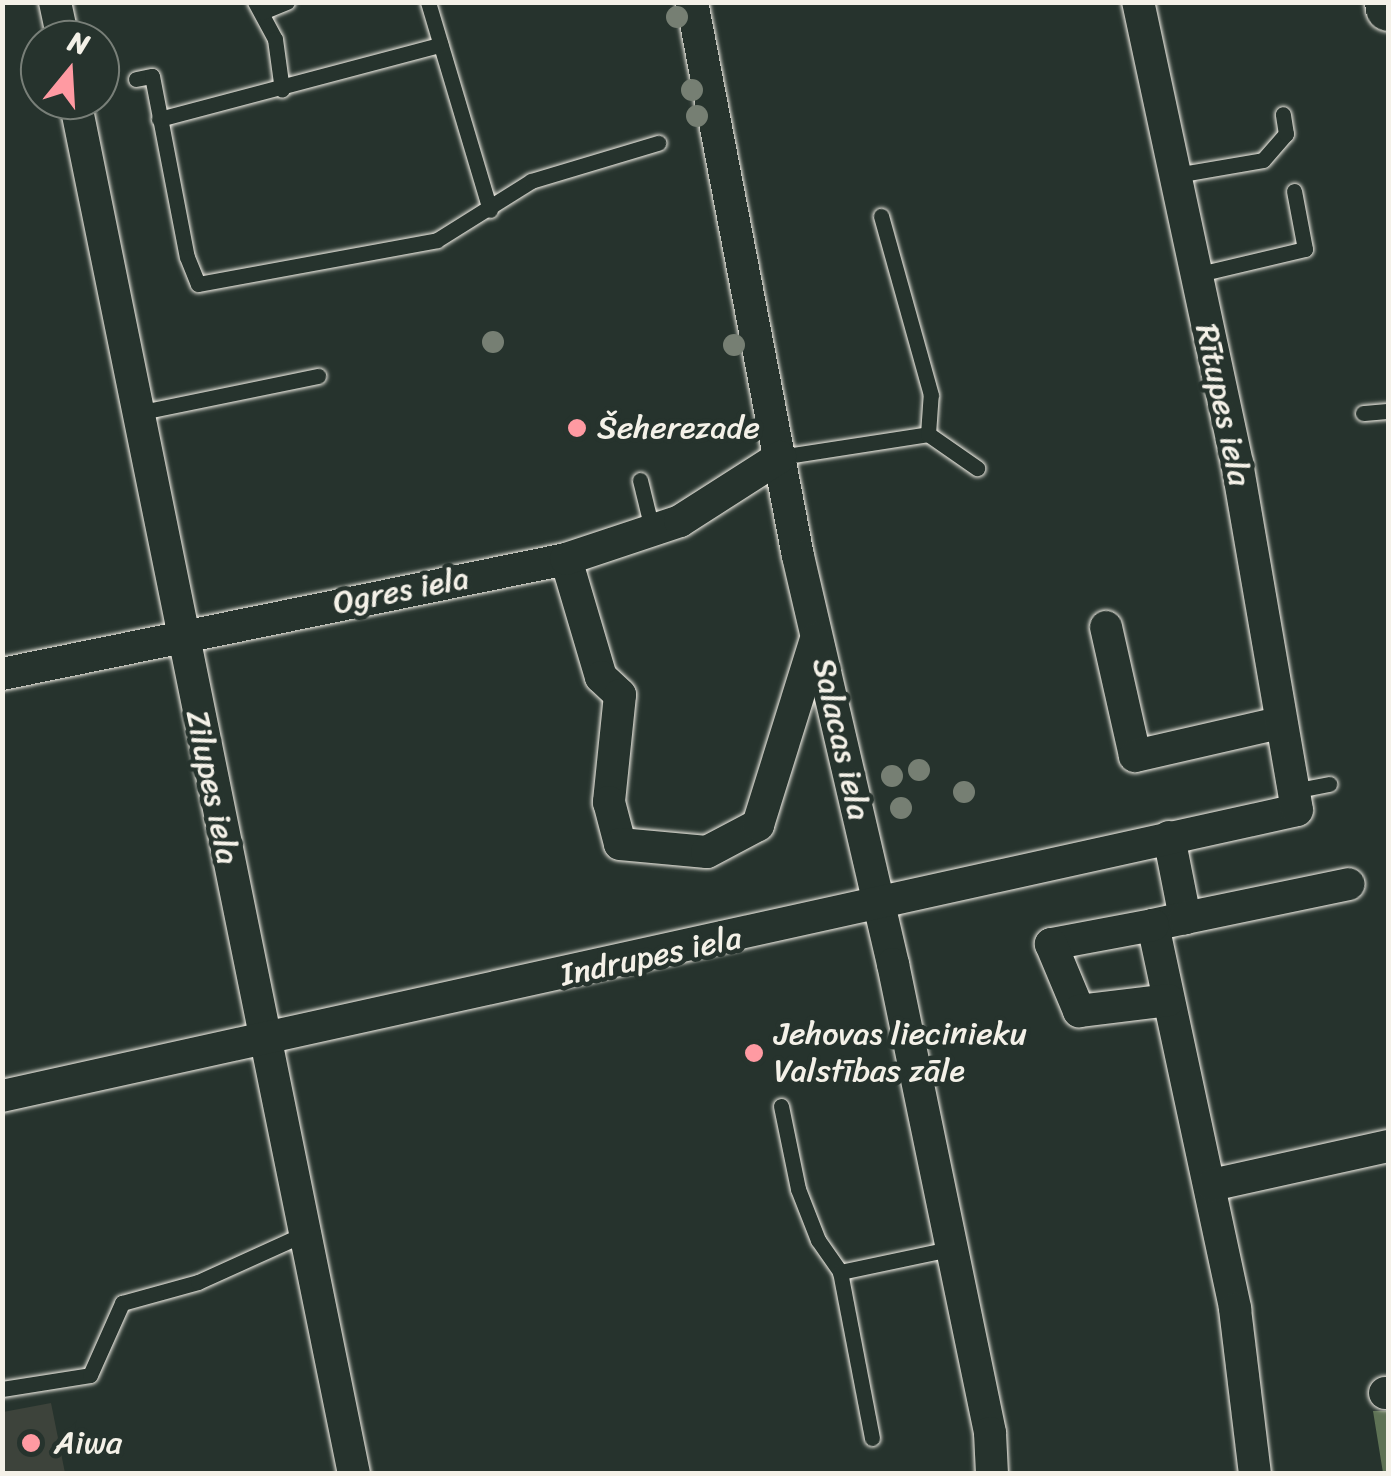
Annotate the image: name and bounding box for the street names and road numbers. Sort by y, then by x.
street label: Rītupes iela [1187,320,1259,490]
street label: Ogres iela [329,559,473,623]
street label: Salacas iela [804,654,878,824]
street label: Zilupes iela [177,706,247,868]
street label: Indrupes iela [557,919,745,995]

